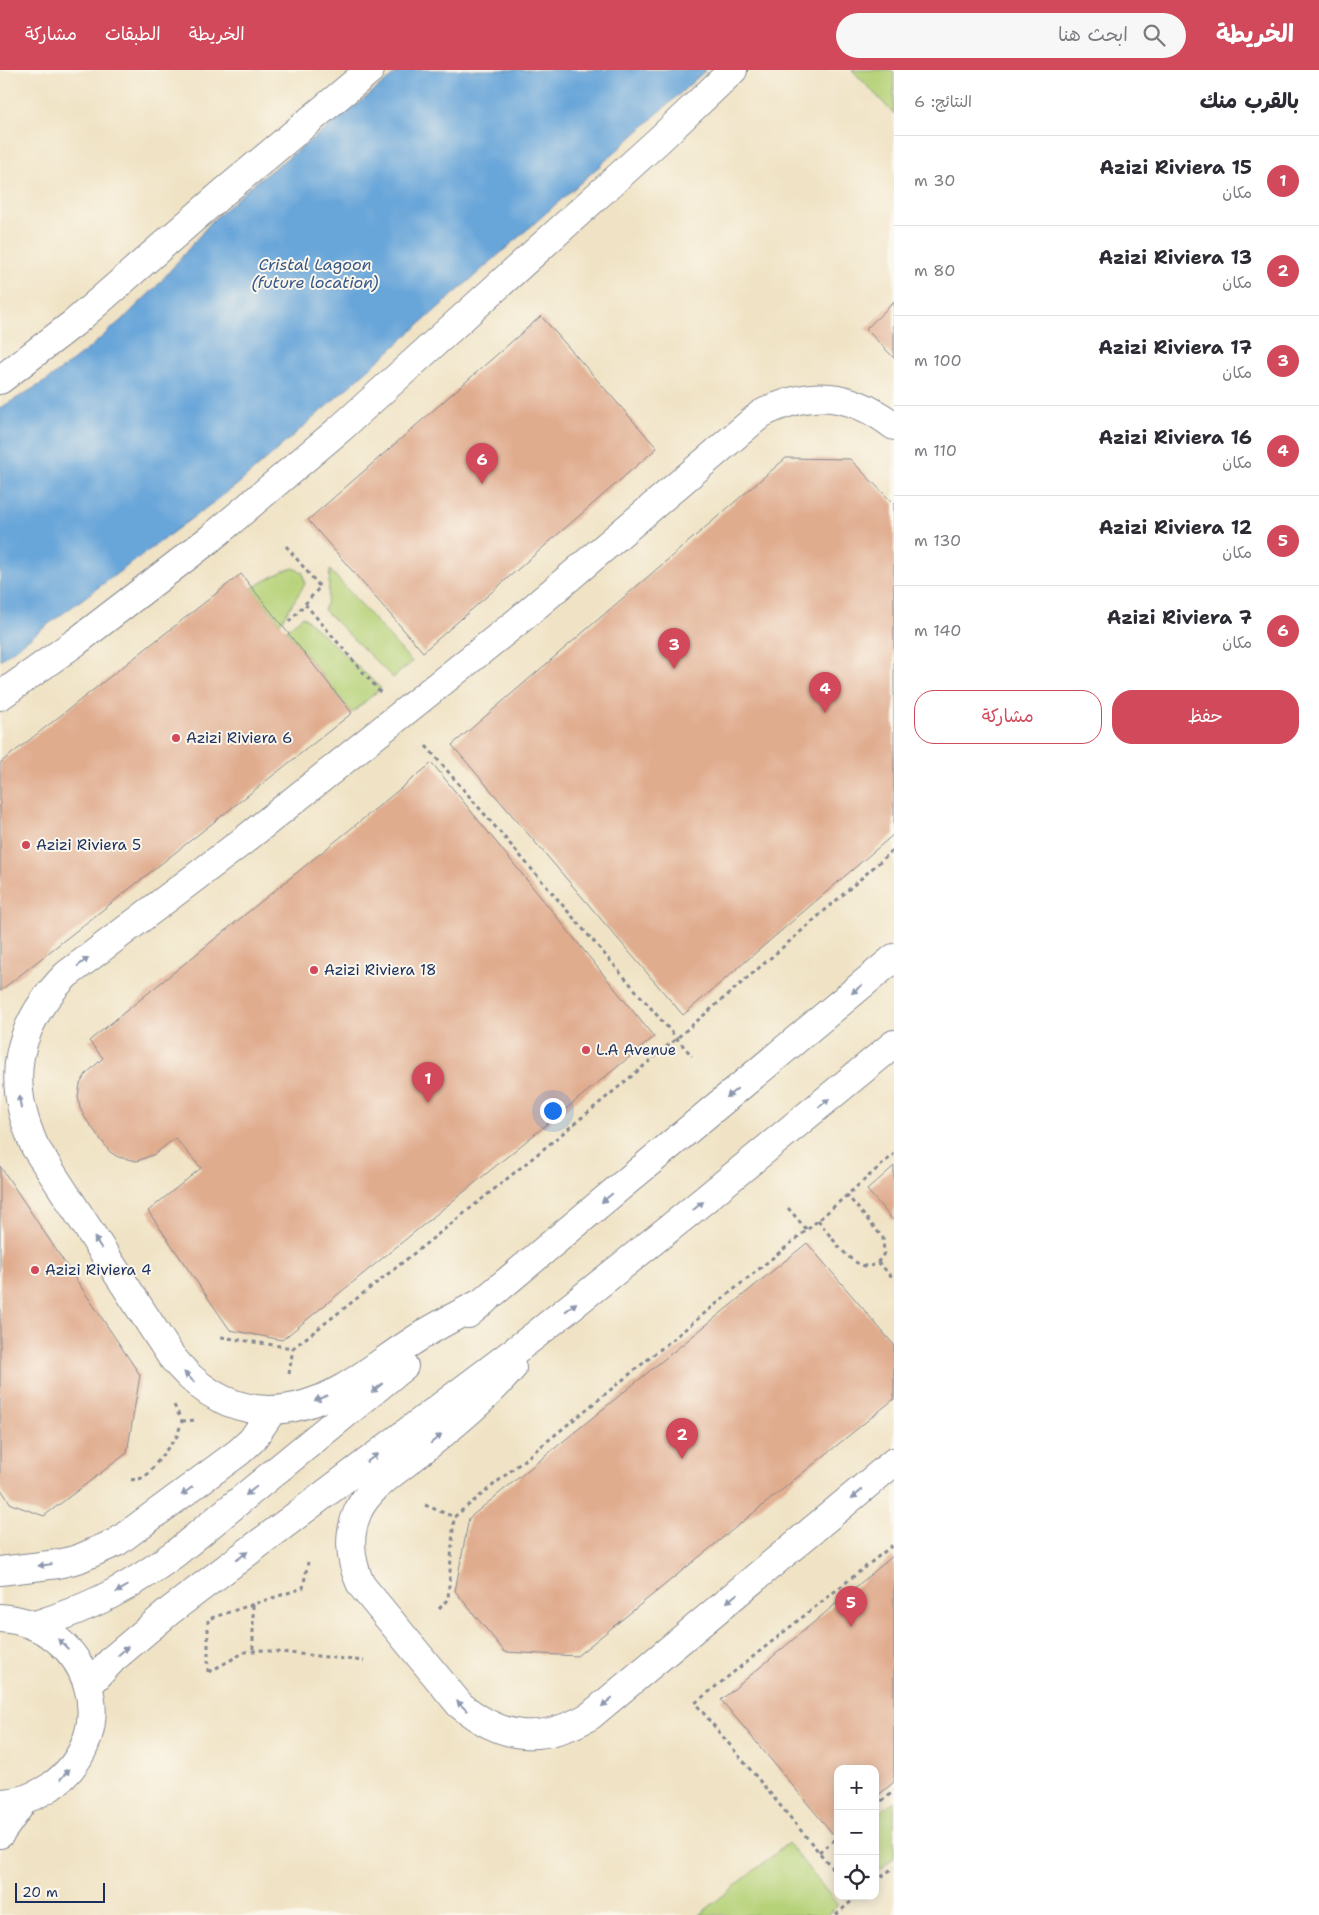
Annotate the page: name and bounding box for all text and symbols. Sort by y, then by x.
search box [836,13,1186,58]
text: الخريطة [1216,18,1294,50]
icon: search [1140,21,1168,49]
text: مشاركة [25,22,77,46]
text: الطبقات [105,22,161,46]
text: الخريطة [189,22,245,46]
text: ابحث هنا [1058,22,1128,47]
text: بالقرب منك [1200,87,1299,115]
text: النتائج: 6 [914,91,972,112]
text: Azizi Riviera 15 [1100,155,1252,180]
text: 30 m [914,170,955,191]
text: 1 [1279,170,1287,191]
text: مكان [1222,182,1252,203]
text: Azizi Riviera 13 [1098,245,1252,270]
water label: Cristal Lagoon (future location) [252,254,378,293]
text: 80 m [914,260,955,281]
text: 2 [1277,260,1289,281]
text: مكان [1222,272,1252,293]
text: Azizi Riviera 17 [1098,335,1252,360]
text: 100 m [914,350,962,371]
text: 3 [1277,350,1289,371]
text: مكان [1222,362,1252,383]
text: Azizi Riviera 16 [1099,425,1252,450]
text: 110 m [914,440,957,461]
text: 4 [1277,440,1289,461]
pin: 6 [466,443,498,484]
text: مكان [1222,452,1252,473]
text: Azizi Riviera 12 [1099,515,1252,540]
text: 130 m [914,530,961,551]
text: 5 [1278,530,1288,551]
text: مكان [1222,542,1252,563]
text: Azizi Riviera 7 [1107,605,1252,630]
text: 140 m [914,620,962,641]
text: 6 [1277,620,1289,641]
pin: 3 [658,628,690,669]
text: مكان [1222,632,1252,653]
pin: 4 [809,672,841,713]
button: مشاركة [914,690,1102,744]
button: حفظ [1112,690,1299,744]
place label: Azizi Riviera 6 [186,728,293,748]
marker: Azizi Riviera 6 [170,732,182,744]
place label: Azizi Riviera 5 [36,835,141,855]
marker: Azizi Riviera 5 [20,839,32,851]
one-way arrow [76,957,90,967]
place label: Azizi Riviera 18 [324,960,437,980]
marker: Azizi Riviera 18 [308,964,320,976]
one-way arrow [850,984,863,995]
place label: L.A Avenue [596,1040,676,1060]
marker: L.A Avenue [580,1044,592,1056]
pin: 1 [412,1062,444,1103]
one-way arrow [726,1088,739,1099]
one-way arrow [16,1094,24,1110]
one-way arrow [817,1097,830,1108]
your location [540,1098,566,1124]
one-way arrow [601,1192,614,1203]
one-way arrow [691,1200,704,1211]
one-way arrow [93,1237,102,1250]
place label: Azizi Riviera 4 [45,1260,152,1280]
marker: Azizi Riviera 4 [29,1264,41,1276]
one-way arrow [564,1301,577,1312]
one-way arrow [184,1371,196,1383]
one-way arrow [371,1383,384,1394]
one-way arrow [313,1394,328,1402]
pin: 2 [666,1418,698,1459]
one-way arrow [429,1434,442,1445]
one-way arrow [365,1453,378,1464]
one-way arrow [246,1485,258,1497]
one-way arrow [180,1486,193,1497]
one-way arrow [850,1488,863,1499]
one-way arrow [235,1551,249,1561]
one-way arrow [37,1562,53,1570]
one-way arrow [116,1585,129,1594]
pin: 5 [835,1586,867,1627]
one-way arrow [726,1592,739,1603]
one-way arrow [58,1638,70,1650]
one-way arrow [116,1645,128,1657]
one-way arrow [601,1696,613,1707]
one-way arrow [456,1700,468,1712]
map controls [834,1765,879,1900]
button: + [834,1765,879,1810]
one-way arrow [59,1769,71,1781]
button: − [834,1810,879,1855]
button: locate [834,1855,879,1900]
scale bar [15,1880,105,1903]
text: 20 m [22,1883,58,1901]

